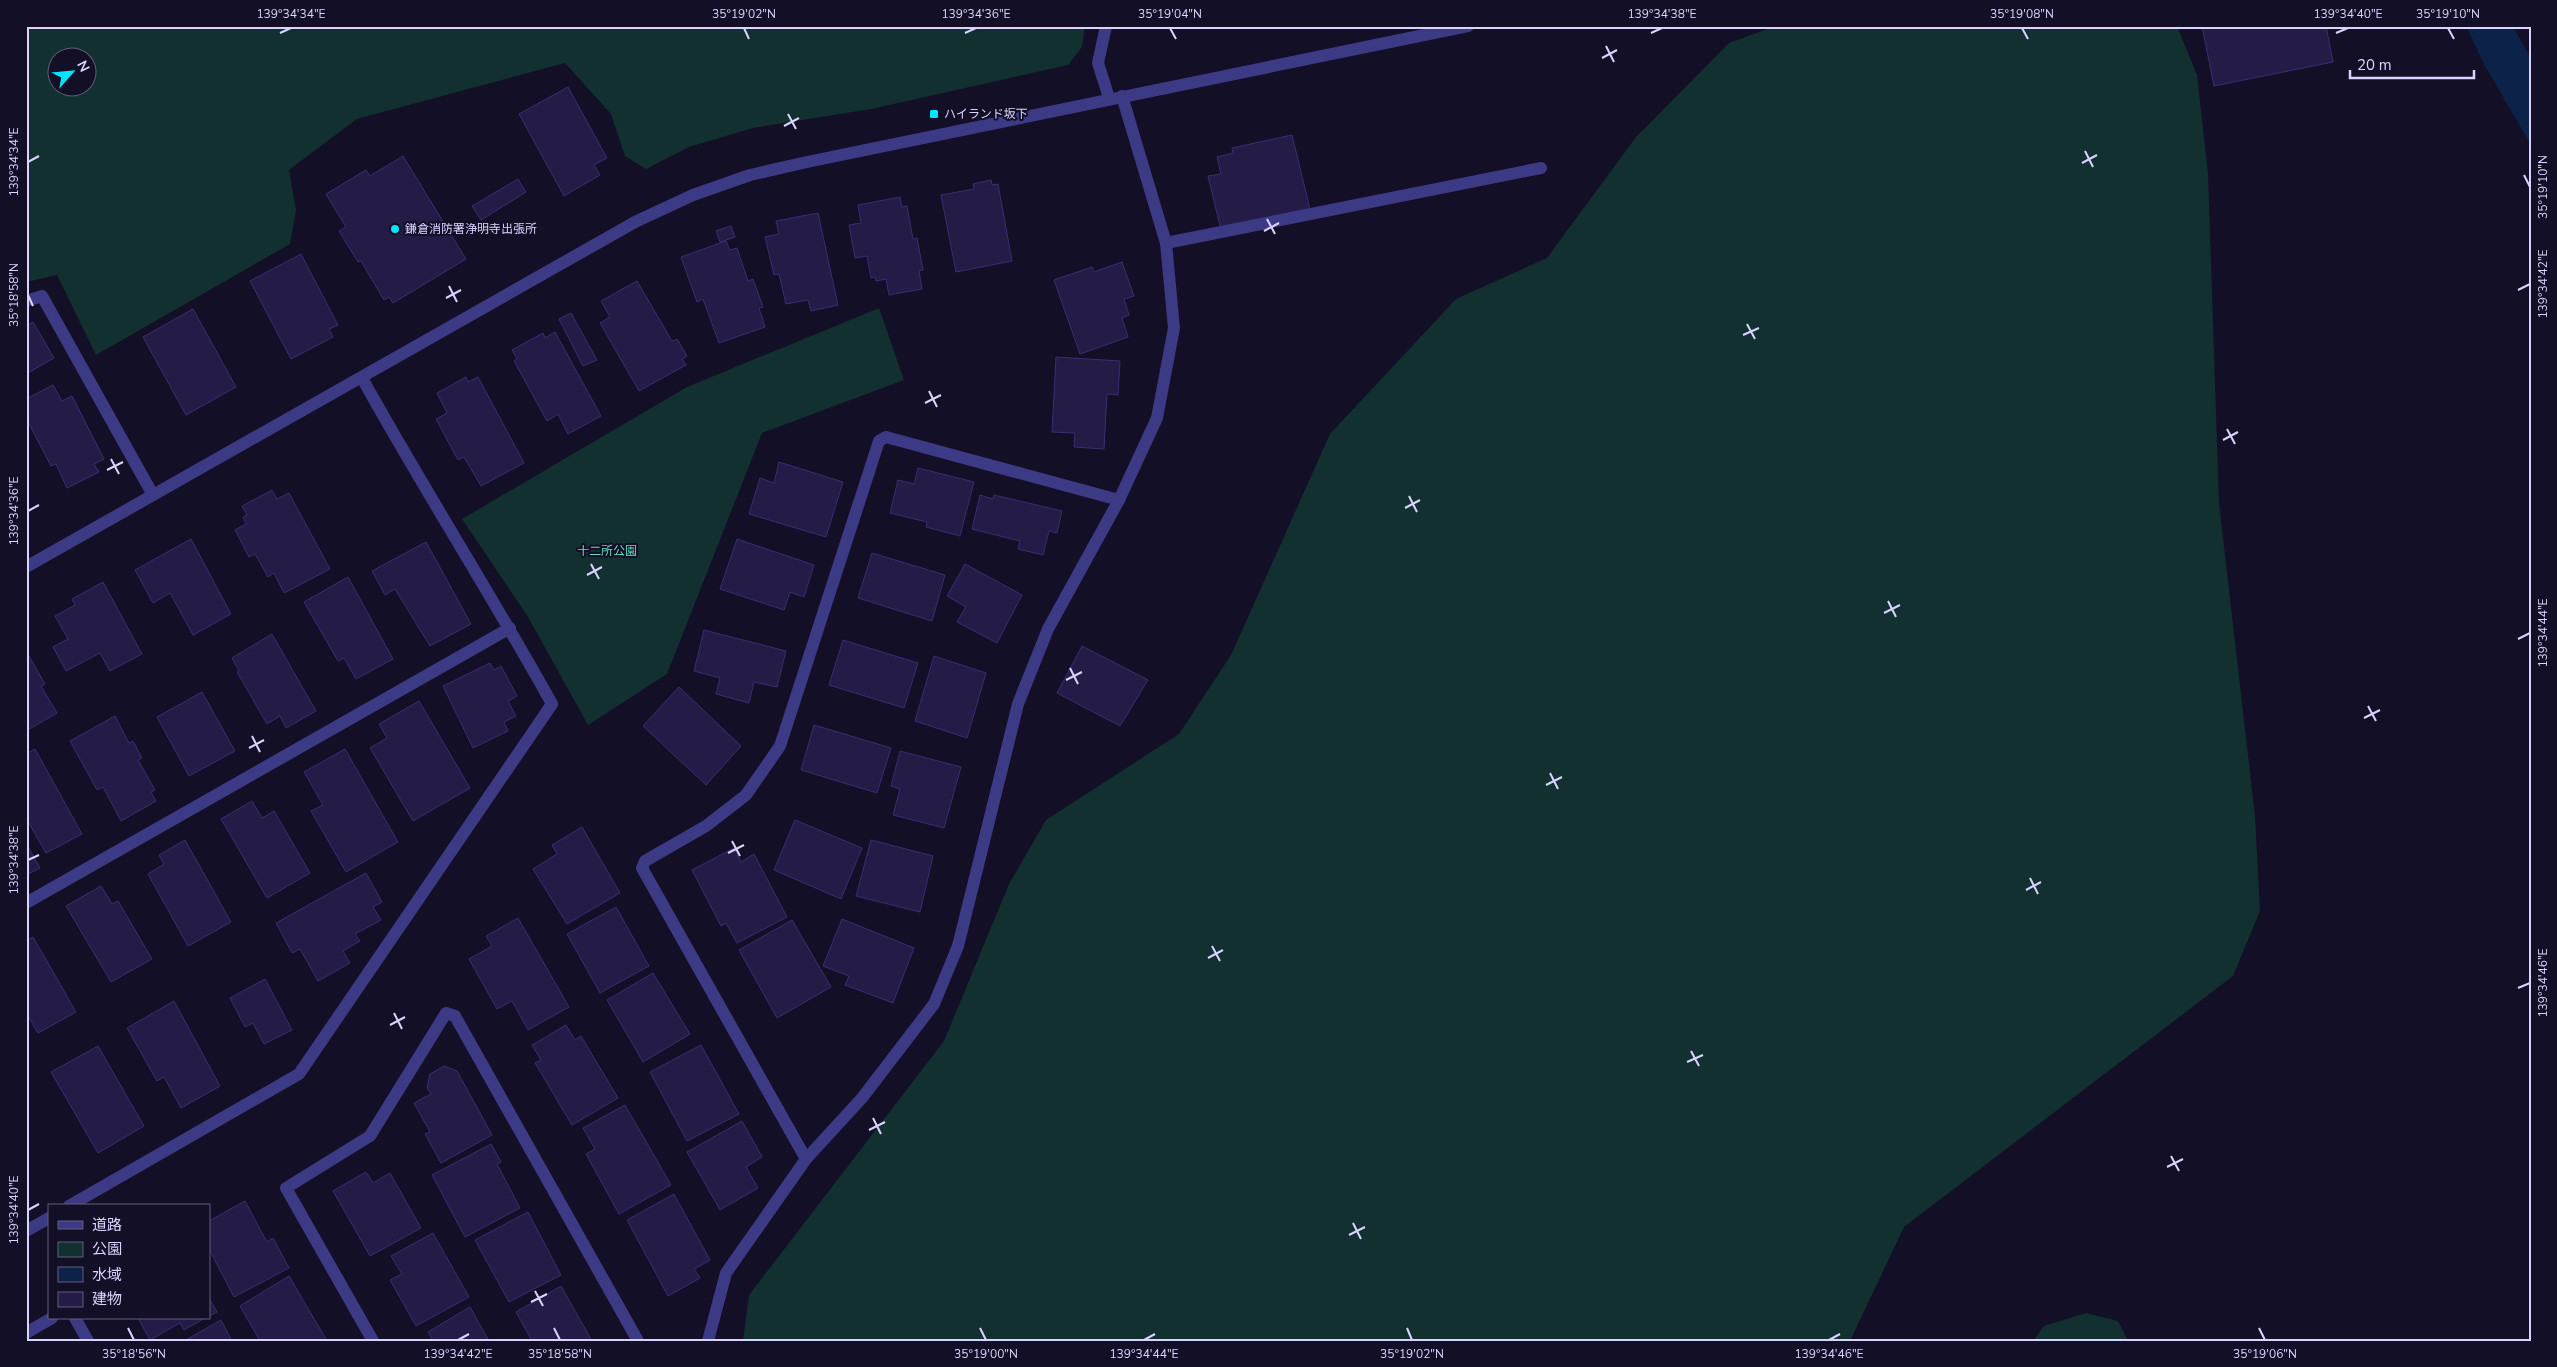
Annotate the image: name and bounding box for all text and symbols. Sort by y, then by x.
text: 139°34'34"E [256,6,326,22]
text: 35°19'02"N [712,6,776,22]
text: 139°34'36"E [941,6,1011,22]
text: 35°19'04"N [1138,6,1202,22]
text: 139°34'38"E [1627,6,1697,22]
text: 35°19'08"N [1990,6,2054,22]
text: 139°34'40"E [2313,6,2383,22]
text: 35°19'10"N [2416,6,2480,22]
north arrow [48,48,98,98]
scale bar [2350,48,2473,80]
text: 20 m [2357,55,2392,75]
text: N [72,57,94,75]
place label: ハイランド坂下 [944,106,1028,122]
marker: ハイランド坂下 [928,108,940,120]
text: 139°34'34"E [6,127,22,197]
text: 35°19'10"N [2535,155,2551,219]
place label: 鎌倉消防署浄明寺出張所 [405,221,537,237]
marker: 鎌倉消防署浄明寺出張所 [389,223,401,235]
text: 139°34'42"E [2535,249,2551,319]
text: 35°18'58"N [6,263,22,327]
text: 139°34'36"E [6,476,22,546]
park label: 十二所公園 [577,543,637,559]
text: 139°34'44"E [2535,598,2551,668]
text: 139°34'38"E [6,825,22,895]
text: 139°34'46"E [2535,948,2551,1018]
text: 139°34'40"E [6,1175,22,1245]
legend [48,1204,210,1320]
text: 道路 [92,1215,122,1235]
text: 公園 [92,1239,122,1259]
text: 水域 [92,1265,122,1285]
text: 建物 [92,1289,122,1309]
text: 35°18'56"N [102,1346,166,1362]
text: 139°34'42"E [423,1346,493,1362]
text: 35°18'58"N [528,1346,592,1362]
text: 35°19'00"N [954,1346,1018,1362]
text: 139°34'44"E [1109,1346,1179,1362]
text: 35°19'02"N [1380,1346,1444,1362]
text: 139°34'46"E [1794,1346,1864,1362]
text: 35°19'06"N [2233,1346,2297,1362]

